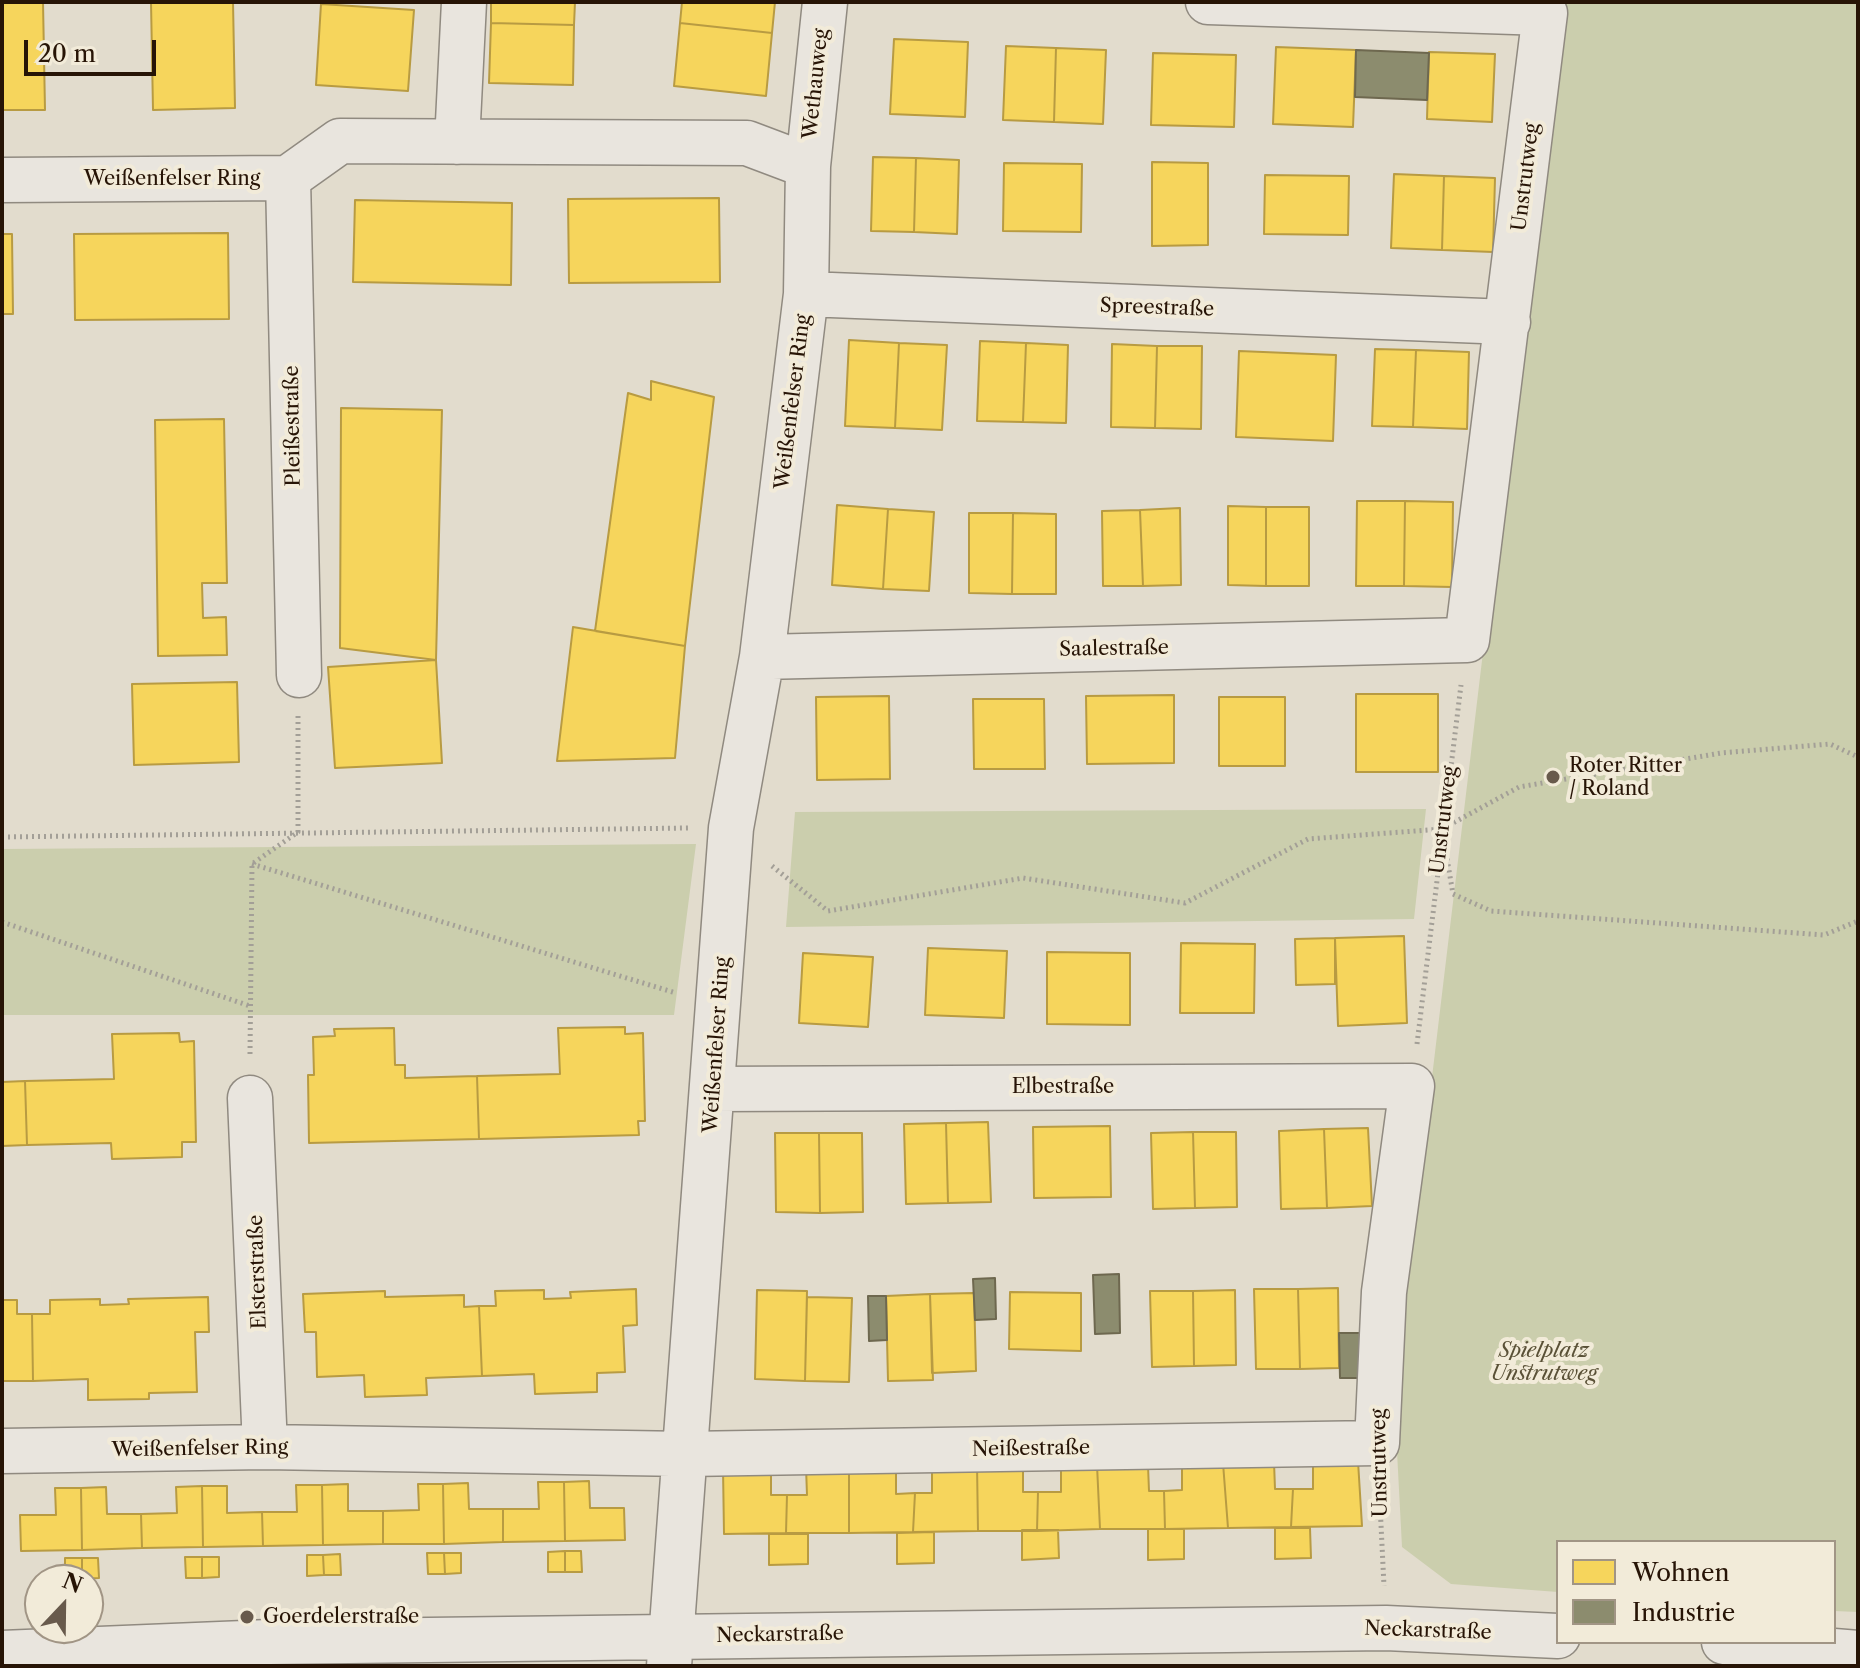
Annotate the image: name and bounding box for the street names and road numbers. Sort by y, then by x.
street label: Wethauweg [798,27,834,141]
street label: Unstrutweg [1507,122,1545,232]
street label: Weißenfelser Ring [84,167,260,191]
street label: Spreestraße [1099,294,1215,322]
street label: Weißenfelser Ring [770,313,816,491]
street label: Pleißestraße [280,365,306,487]
street label: Saalestraße [1059,636,1169,662]
street label: Unstrutweg [1425,765,1463,875]
street label: Weißenfelser Ring [699,956,735,1134]
street label: Elbestraße [1012,1075,1114,1099]
street label: Elsterstraße [244,1214,272,1330]
street label: Unstrutweg [1367,1408,1393,1518]
street label: Weißenfelser Ring [112,1435,288,1463]
street label: Neißestraße [972,1436,1090,1462]
street label: Neckarstraße [1364,1617,1492,1645]
street label: Neckarstraße [716,1622,844,1648]

